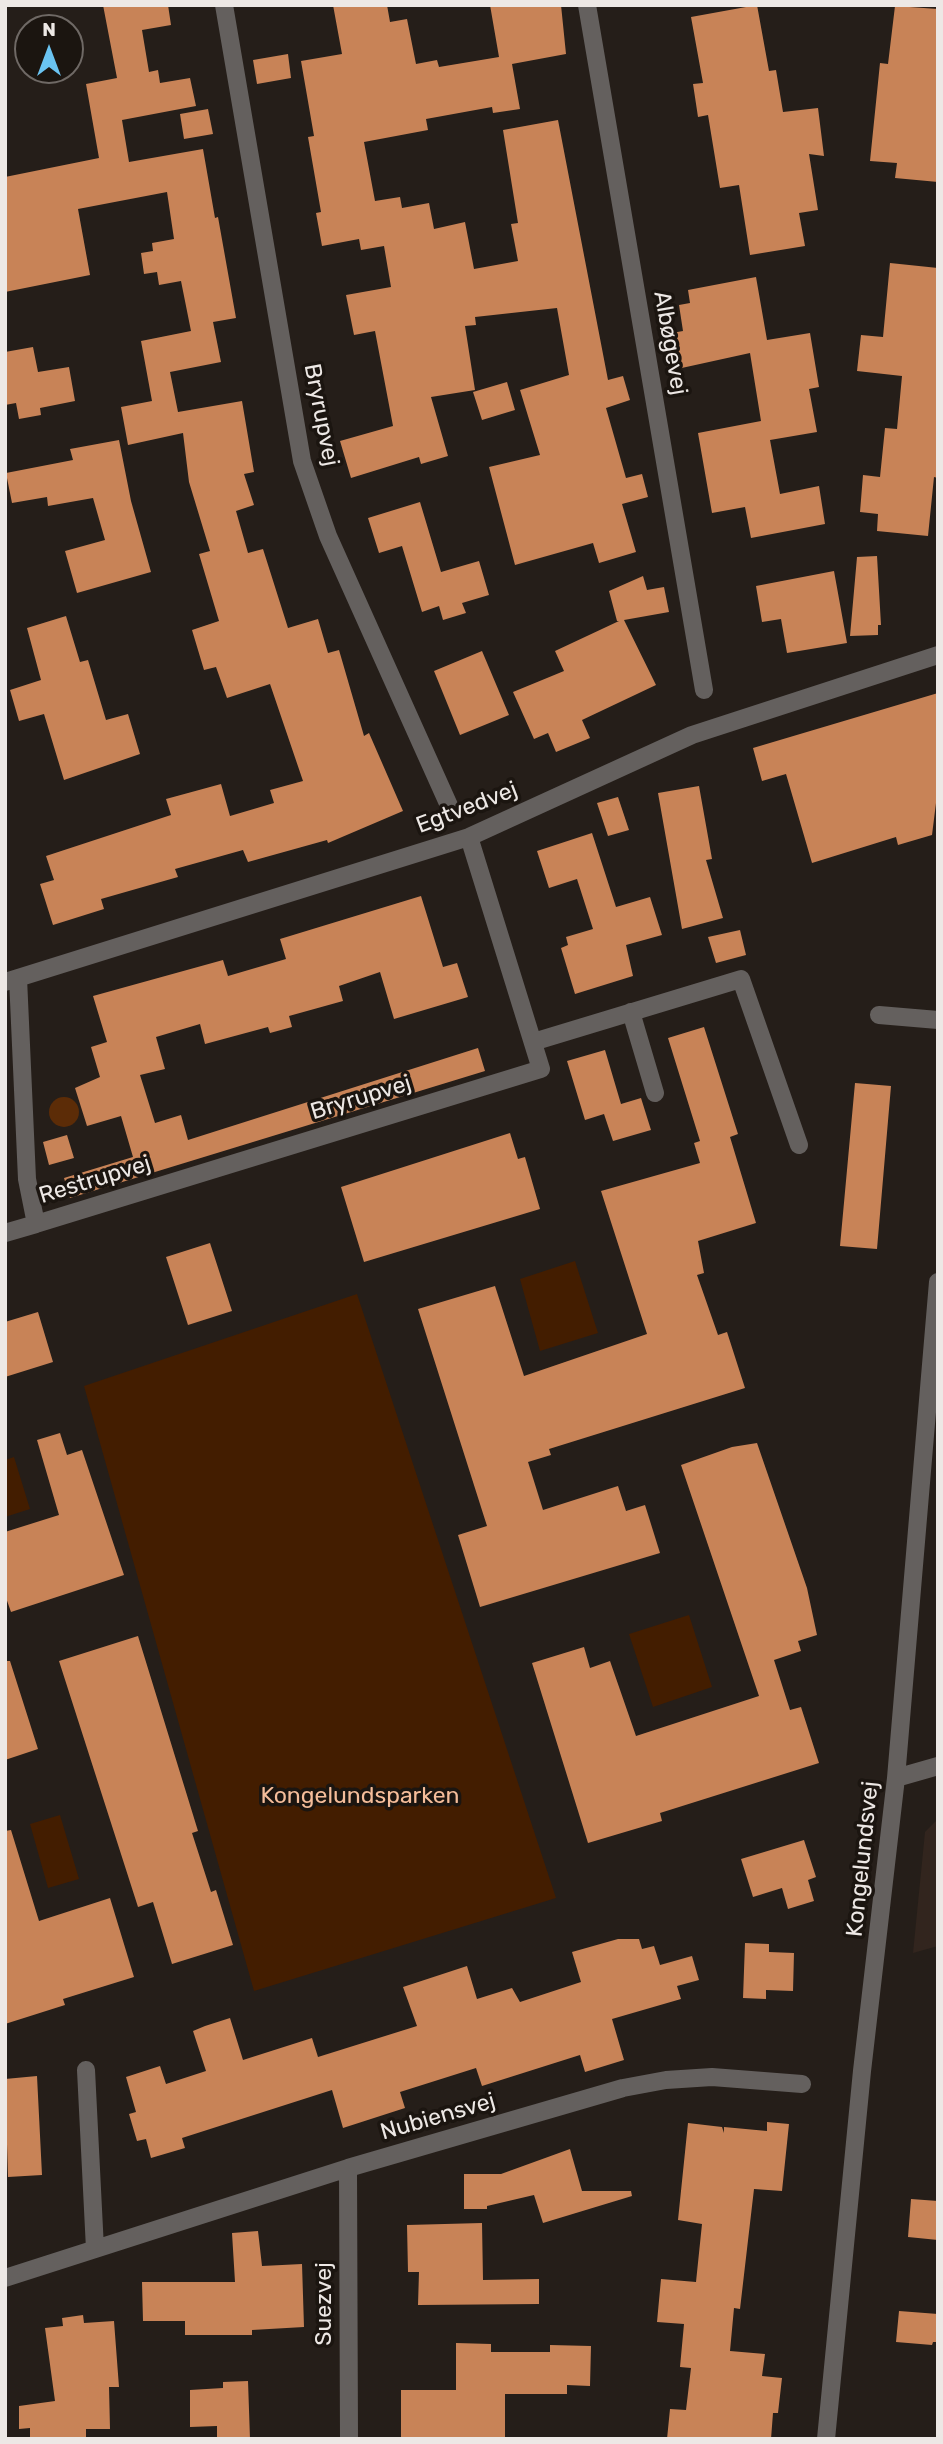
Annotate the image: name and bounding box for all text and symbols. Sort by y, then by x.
north arrow [14,14,84,84]
text: N [42,18,56,41]
street label: Albøgevej [647,289,693,397]
street label: Bryrupvej [298,361,344,469]
street label: Egtvedvej [412,776,522,840]
street label: Bryrupvej [307,1070,415,1126]
street label: Restrupvej [36,1150,154,1210]
street label: Kongelundsvej [841,1780,885,1938]
park label: Kongelundsparken [261,1782,459,1810]
street label: Nubiensvej [377,2087,499,2147]
street label: Suezvej [310,2262,338,2346]

